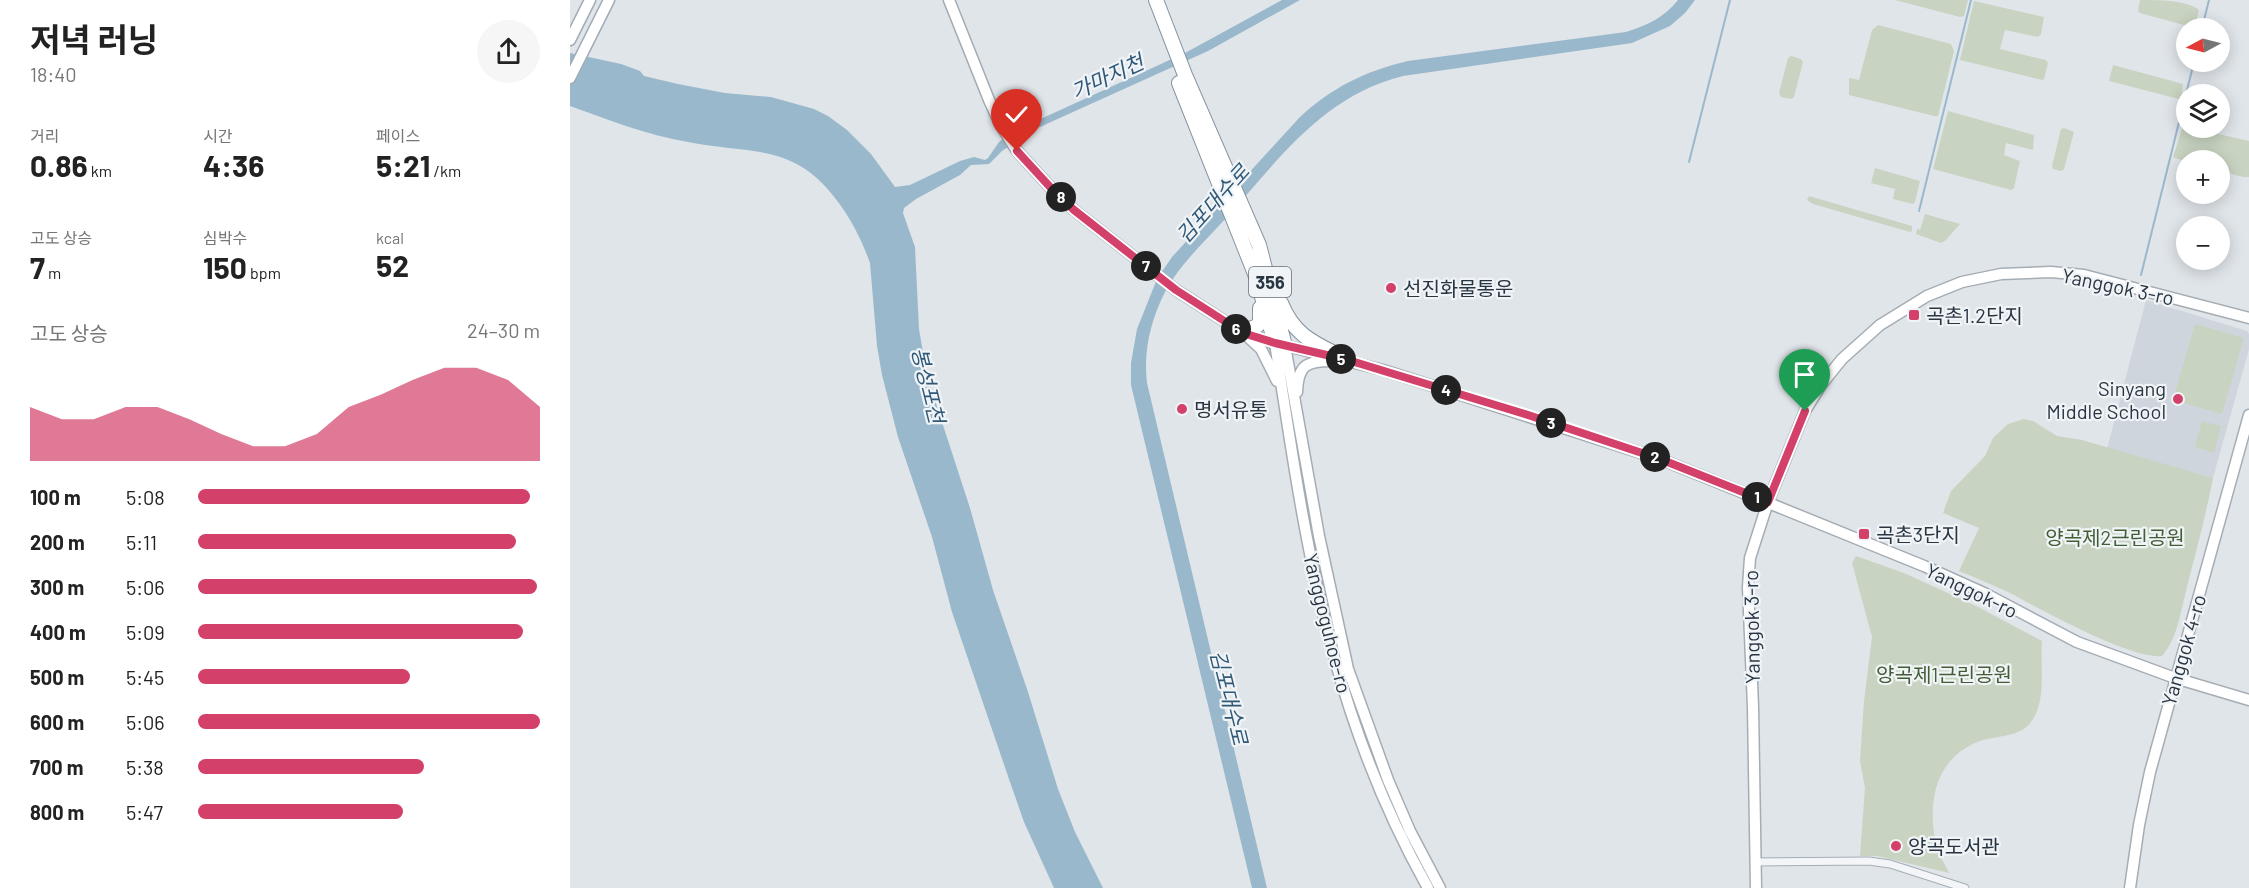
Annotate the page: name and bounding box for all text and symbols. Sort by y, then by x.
north arrow [2176,18,2230,72]
map controls [2176,18,2230,270]
text: 저녁 러닝 [30,19,158,59]
button: share [477,20,540,83]
water label: 가마지천 [1067,47,1150,104]
text: 18:40 [30,62,77,86]
button: layers [2176,84,2230,138]
pin [991,89,1042,151]
icon: check [1000,98,1033,131]
text: 거리 [30,126,59,145]
text: 시간 [203,126,232,145]
text: 페이스 [376,126,420,145]
text: 0.86 [30,147,88,183]
text: 4:36 [203,147,264,183]
text: 5:21 [376,147,430,183]
button: + [2176,150,2230,204]
water label: 김포대수로 [1170,157,1255,247]
text: km [88,161,112,180]
text: /km [430,161,461,180]
pin: 8 [1046,182,1076,212]
text: 8 [1057,187,1065,206]
button: − [2176,216,2230,270]
text: 고도 상승 [30,228,92,247]
text: 심박수 [203,228,247,247]
text: kcal [376,228,404,247]
text: 52 [376,247,409,283]
text: 7 [30,249,45,285]
text: 150 [203,249,247,285]
pin: 7 [1131,251,1161,281]
text: 7 [1142,256,1150,275]
street label: Yanggok 3-ro [2060,262,2176,310]
text: m [45,263,61,282]
text: bpm [247,263,281,282]
road number: 356 [1249,267,1291,297]
place label: 선진화물통운 [1403,276,1513,300]
marker: 선진화물통운 [1384,281,1398,295]
place label: 곡촌1.2단지 [1926,303,2023,327]
marker: 곡촌1.2단지 [1907,308,1921,322]
pin: 6 [1221,314,1251,344]
text: 24–30 m [467,318,540,342]
text: 6 [1232,319,1240,338]
text: 고도 상승 [30,321,108,345]
water label: 봉성포천 [908,344,951,428]
pin: 5 [1326,344,1356,374]
text: 5 [1337,349,1345,368]
pin [1779,349,1830,411]
icon: arrive [1788,358,1821,391]
pin: 4 [1431,375,1461,405]
place label: Sinyang Middle School [2046,376,2166,423]
text: 4 [1441,380,1451,399]
marker: Sinyang Middle School [2171,392,2185,406]
place label: 명서유통 [1194,397,1268,421]
marker: 명서유통 [1175,402,1189,416]
pin: 3 [1536,408,1566,438]
text: 3 [1547,413,1555,432]
pin: 2 [1640,442,1670,472]
text: 2 [1651,447,1659,466]
pin: 1 [1742,482,1772,512]
text: 100 m [30,485,81,509]
text: 5:08 [126,485,165,509]
text: 1 [1754,487,1760,506]
place label: 곡촌3단지 [1876,522,1960,546]
park label: 양곡제2근린공원 [2045,525,2185,549]
marker: 곡촌3단지 [1857,527,1871,541]
text: 200 m [30,530,85,554]
text: 5:11 [126,530,157,554]
street label: Yanggoguhoe-ro [1299,551,1357,695]
street label: Yanggok-ro [1922,557,2022,623]
street label: Yanggok 3-ro [1738,570,1764,684]
text: 300 m [30,575,84,599]
text: 5:06 [126,575,165,599]
street label: Yanggok 4-ro [2156,592,2210,708]
text: 400 m [30,620,86,644]
text: 5:09 [126,620,165,644]
water label: 김포대수로 [1206,647,1254,749]
park label: 양곡제1근린공원 [1876,662,2012,686]
text: 500 m [30,665,84,689]
text: 5:45 [126,665,164,689]
text: 600 m [30,710,84,734]
text: 5:06 [126,710,165,734]
text: 700 m [30,755,83,779]
text: 5:38 [126,755,164,779]
text: 800 m [30,800,84,824]
text: 5:47 [126,800,163,824]
place label: 양곡도서관 [1908,834,2000,858]
marker: 양곡도서관 [1889,839,1903,853]

